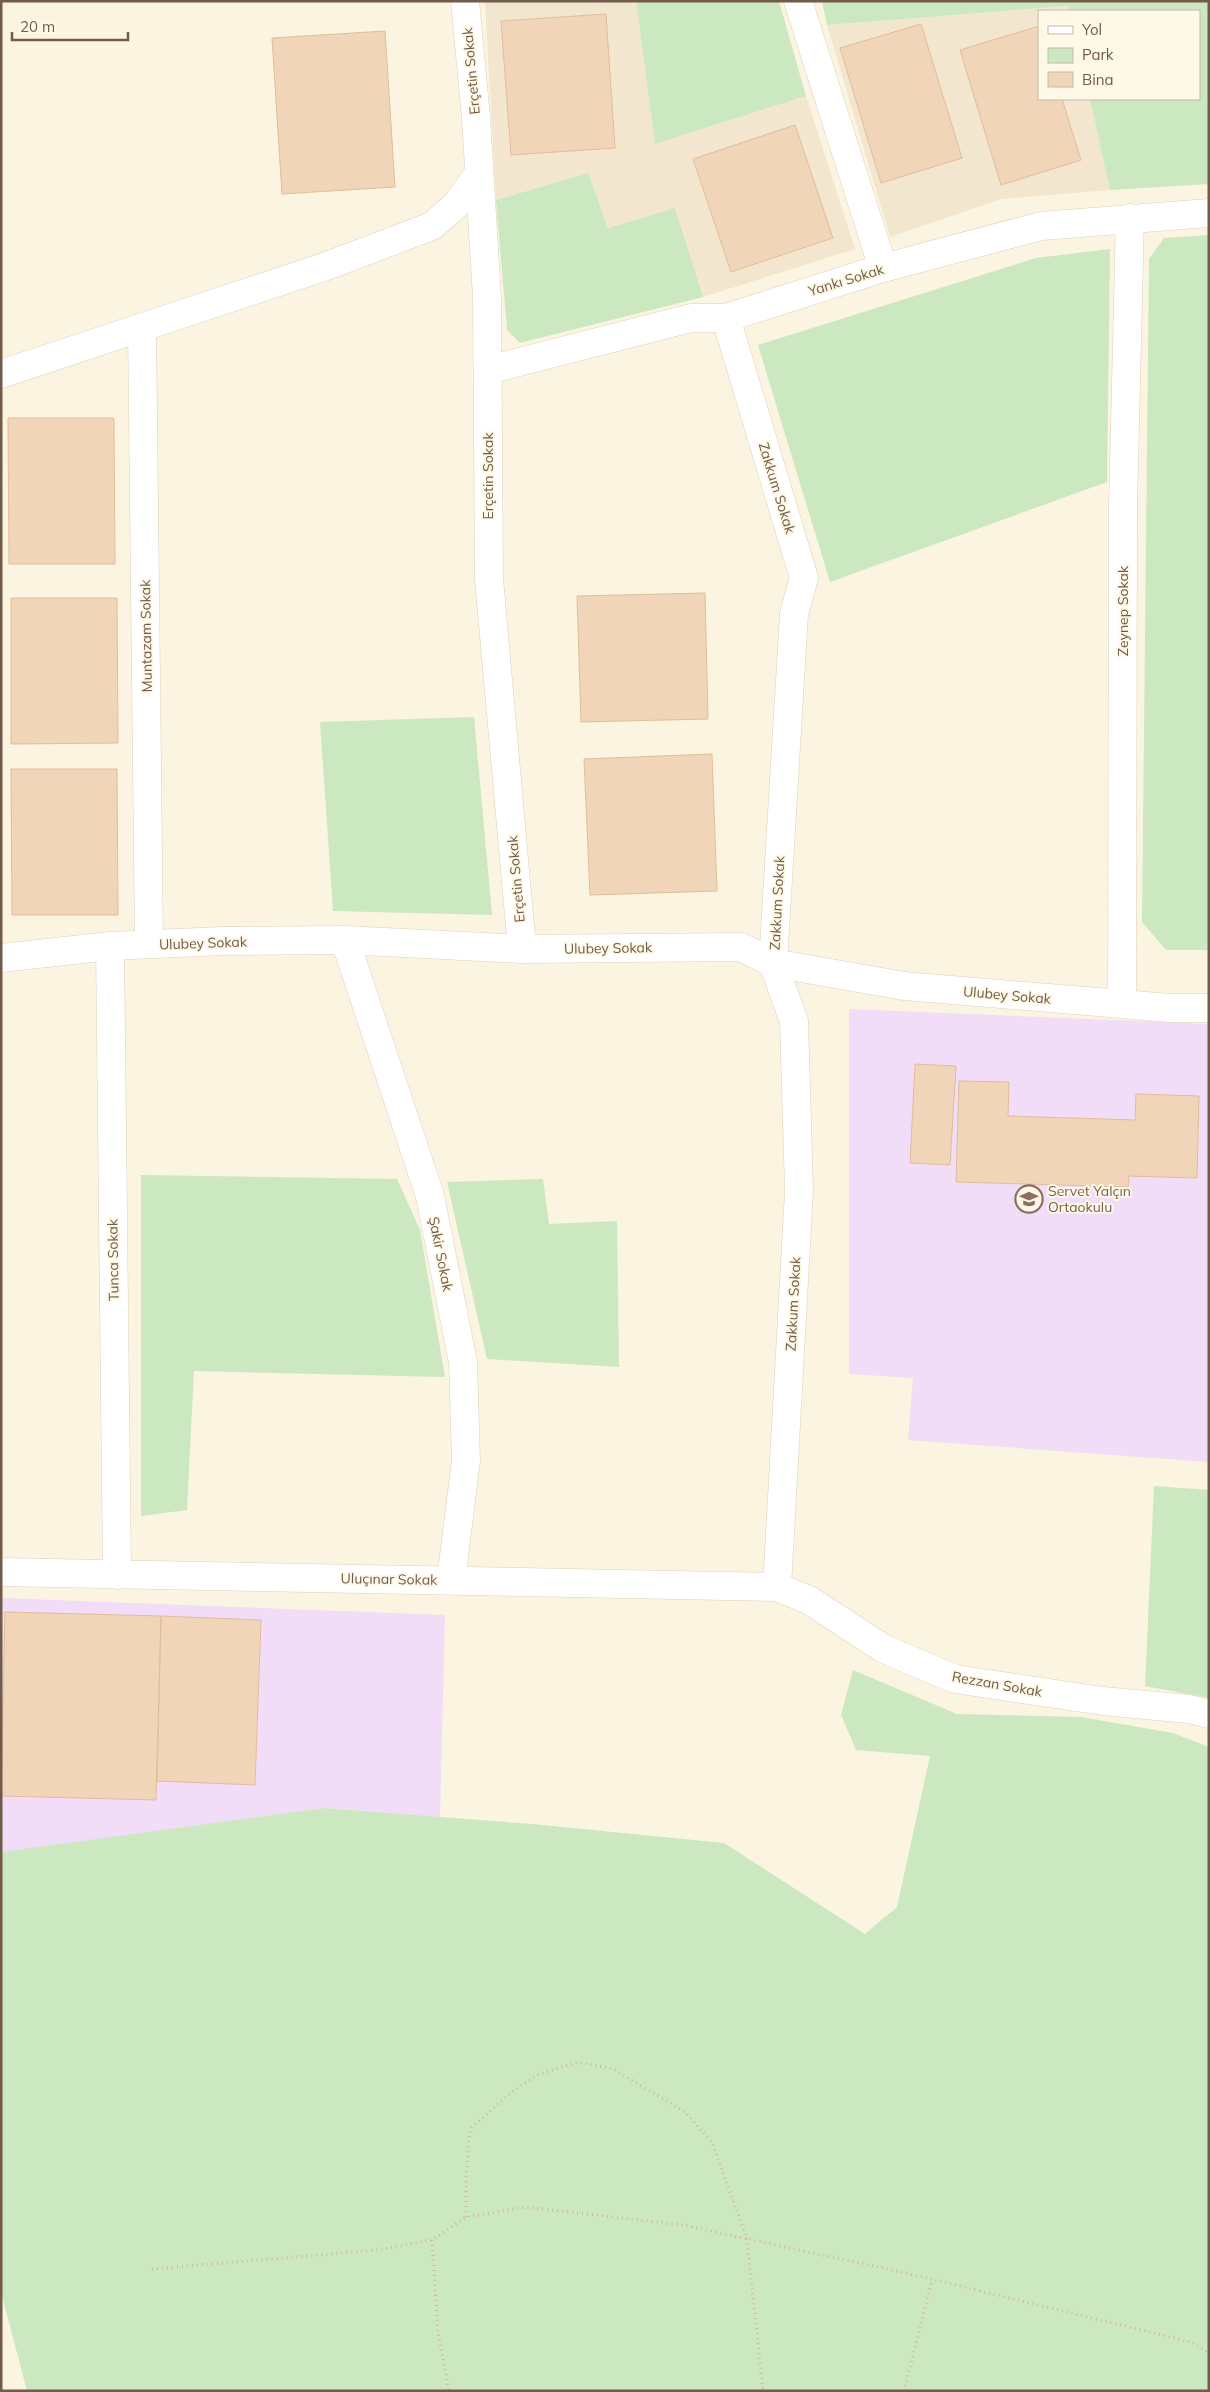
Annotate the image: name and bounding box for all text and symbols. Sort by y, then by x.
scale bar [12,10,129,42]
legend [1038,10,1200,100]
text: 20 m [20,17,55,36]
text: Yol [1081,20,1102,39]
street label: Erçetin Sokak [458,26,484,115]
text: Park [1082,45,1114,64]
text: Bina [1082,70,1114,89]
street label: Yankı Sokak [805,260,887,300]
street label: Erçetin Sokak [479,432,497,520]
street label: Zakkum Sokak [755,440,800,537]
street label: Zeynep Sokak [1114,565,1132,656]
street label: Muntazam Sokak [136,579,156,692]
street label: Erçetin Sokak [503,834,529,923]
street label: Zakkum Sokak [766,855,789,951]
street label: Ulubey Sokak [159,932,248,954]
street label: Ulubey Sokak [564,938,653,958]
street label: Ulubey Sokak [962,982,1052,1008]
place label: Servet Yalçın Ortaokulu [1048,1182,1131,1216]
school or university icon: Servet Yalçın Ortaokulu [1014,1184,1044,1214]
street label: Şakir Sokak [425,1215,457,1294]
street label: Tunca Sokak [103,1218,123,1301]
street label: Zakkum Sokak [782,1256,805,1352]
street label: Uluçınar Sokak [340,1569,438,1589]
street label: Rezzan Sokak [950,1667,1044,1701]

